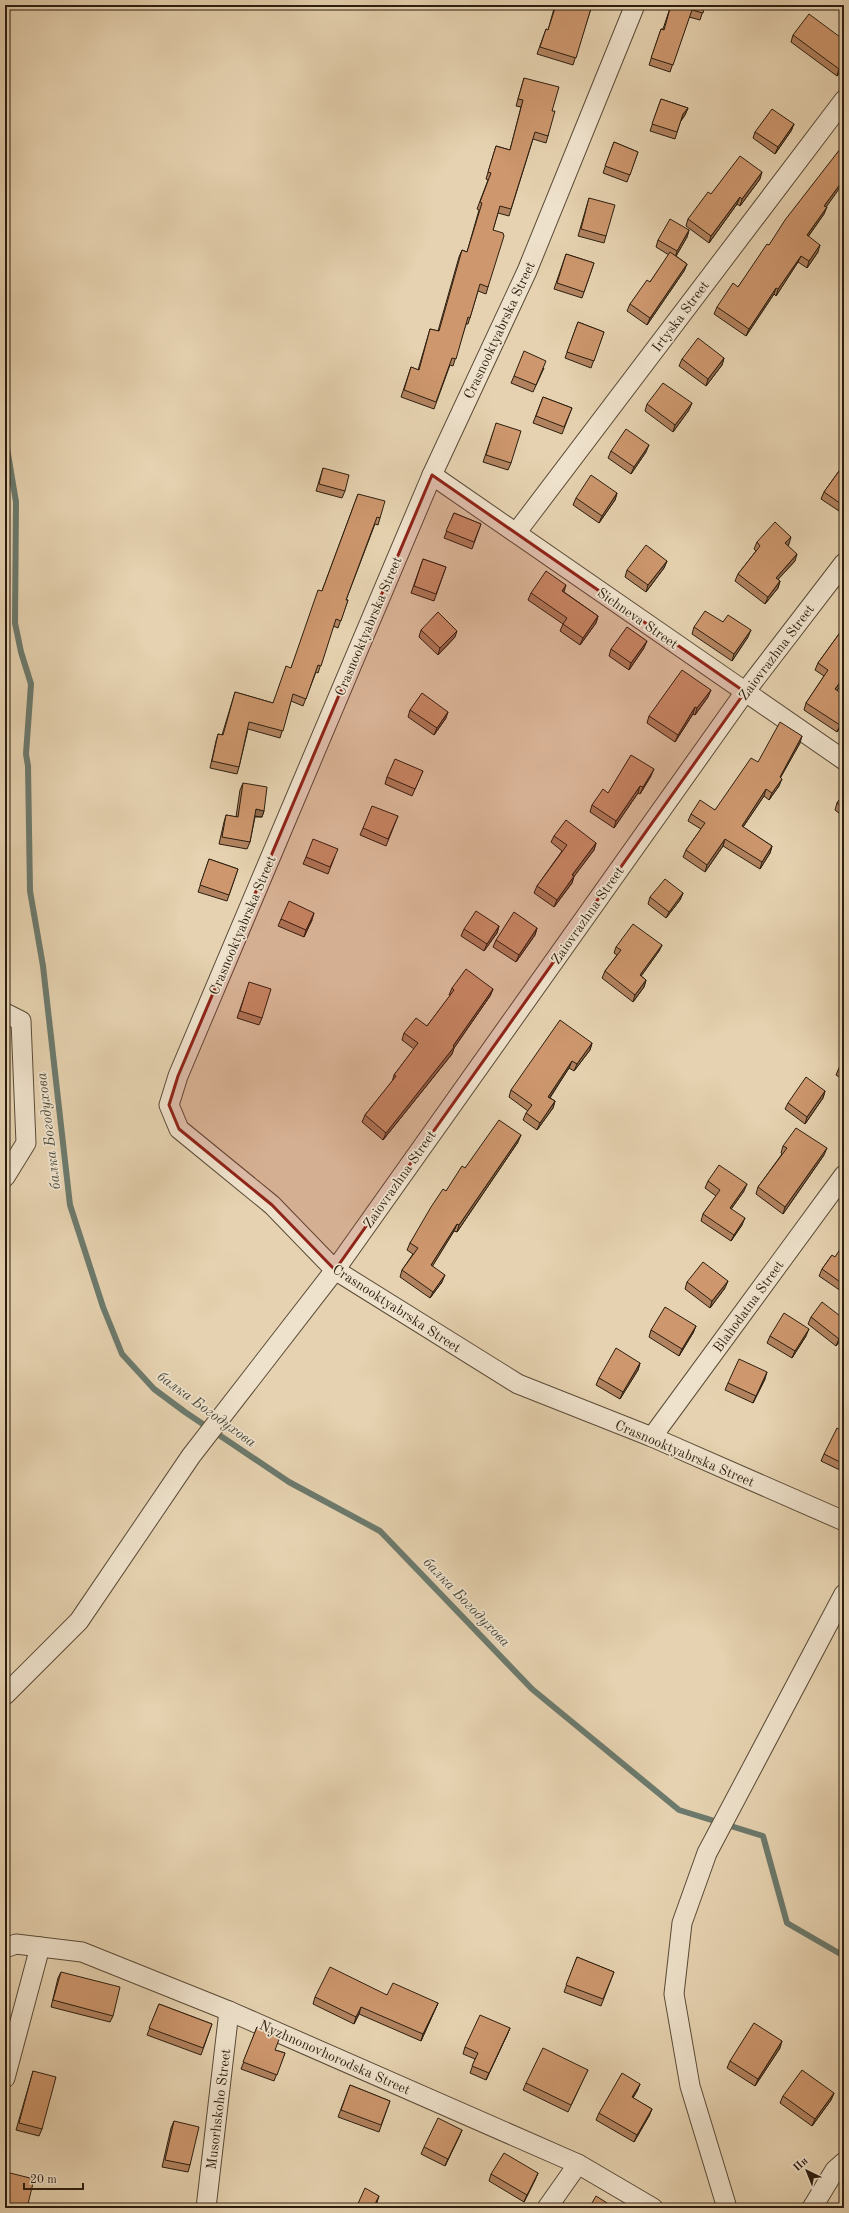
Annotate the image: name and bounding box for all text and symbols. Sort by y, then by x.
street label: Crasnooktyabrska Street [462,259,538,401]
street label: Irtyska Street [650,278,712,355]
street label: Crasnooktyabrska Street [333,555,405,698]
street label: Sichneva Street [594,586,680,652]
street label: Zaiovrazhna Street [736,602,817,703]
street label: Crasnooktyabrska Street [207,854,279,997]
street label: Zaiovrazhna Street [549,864,627,967]
water label: балка Богодухова [34,1071,64,1190]
street label: Zaiovrazhna Street [361,1128,439,1231]
street label: Blahodatna Street [711,1258,787,1355]
street label: Crasnooktyabrska Street [330,1262,463,1356]
water label: балка Богодухова [154,1369,259,1451]
street label: Crasnooktyabrska Street [613,1418,756,1490]
water label: балка Богодухова [420,1555,513,1651]
street label: Nyzhnonovhorodska Street [257,2018,412,2098]
street label: Musorhskoho Street [205,2048,233,2170]
north arrow [787,2151,827,2191]
text: Пн [792,2156,811,2174]
scale bar [24,2165,83,2191]
text: 20 m [30,2174,57,2186]

